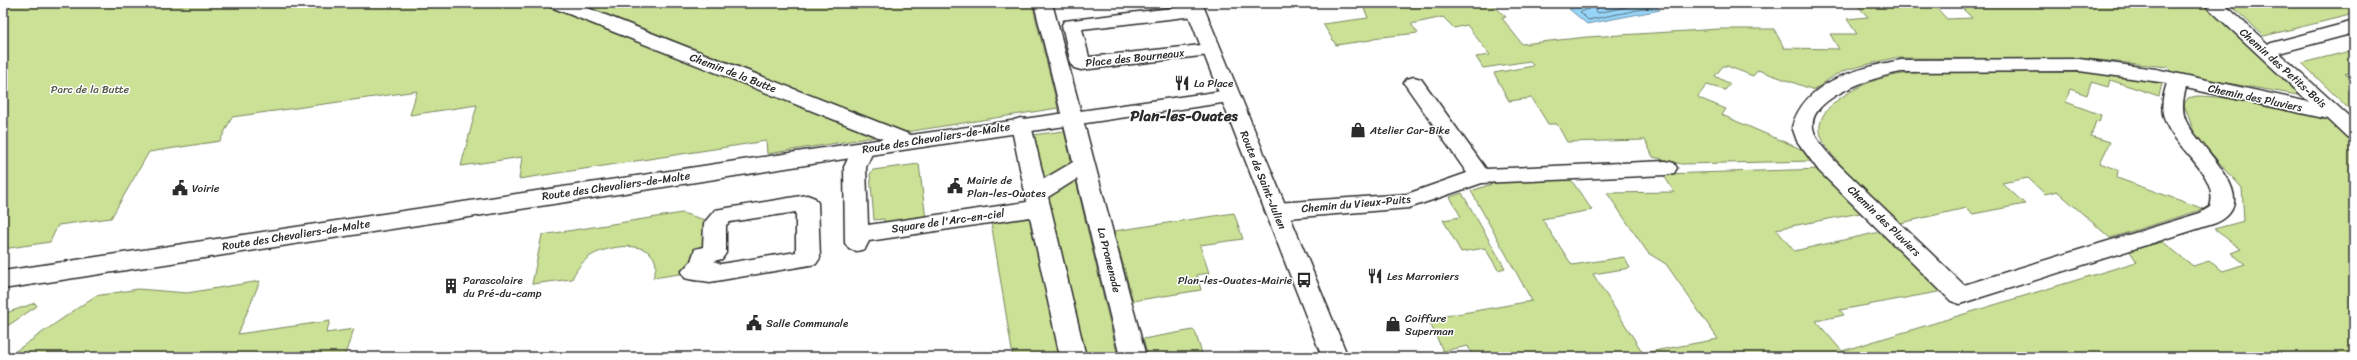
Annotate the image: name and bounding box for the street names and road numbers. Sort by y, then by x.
street label: Chemin des Petits-Bois [2235,23,2331,113]
street label: Place des Bourneaux [1084,43,1186,73]
street label: Chemin de la Butte [687,48,780,98]
street label: Chemin des Pluviers [2206,79,2304,117]
street label: Route des Chevaliers-de-Malte [861,117,1012,159]
street label: Route de Saint-Julien [1234,128,1292,232]
street label: Route des Chevaliers-de-Malte [541,166,692,206]
street label: Chemin des Pluviers [1843,181,1925,261]
street label: Chemin du Vieux-Puits [1301,190,1412,218]
street label: Square de l'Arc-en-ciel [890,204,1007,238]
street label: Route des Chevaliers-de-Malte [221,214,372,256]
street label: La Promenade [1092,225,1126,295]

